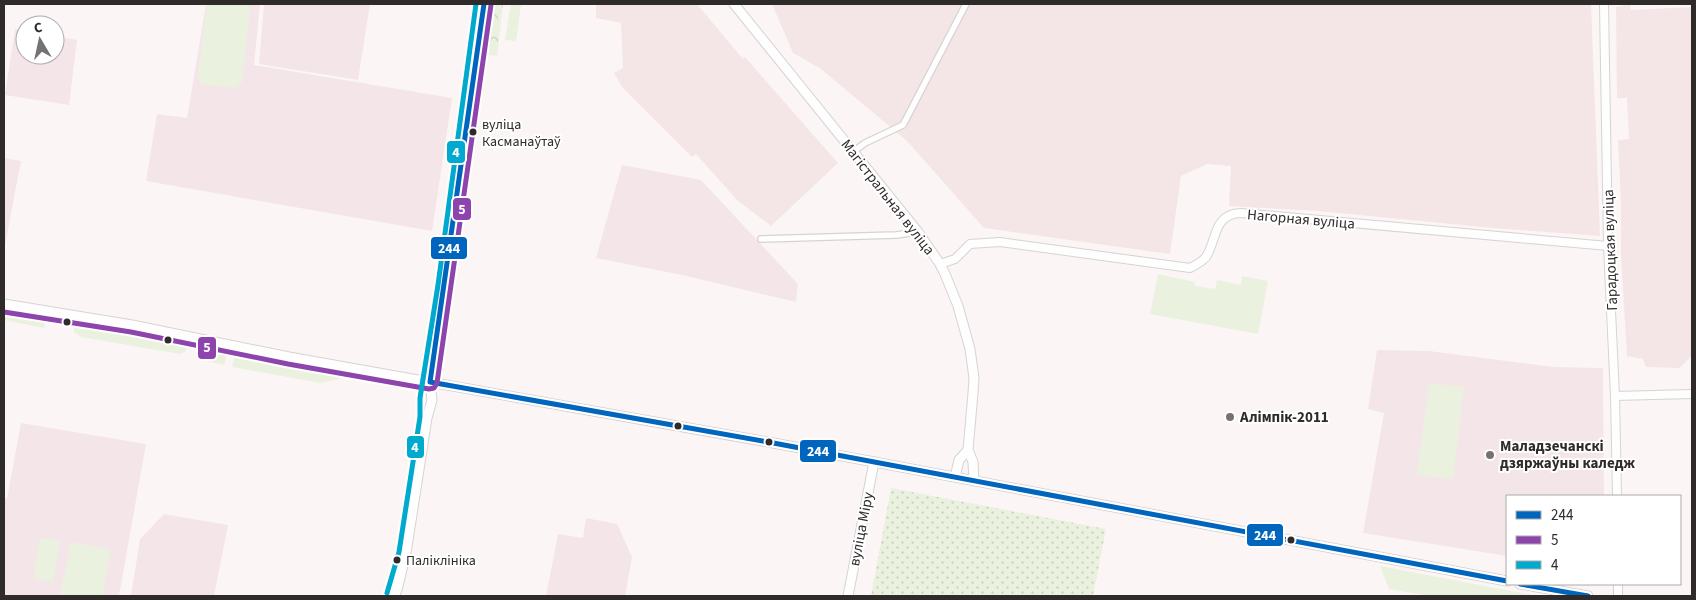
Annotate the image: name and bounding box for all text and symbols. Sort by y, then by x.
north arrow [15,15,65,65]
text: С [33,18,44,39]
place label: вуліца Касманаўтаў [482,115,561,152]
marker: вуліца Касманаўтаў [468,127,478,137]
street label: Магістральная вуліца [836,135,940,260]
line badge: 4 [446,140,466,164]
text: 4 [452,143,460,163]
street label: Гарадоцкая вуліца [1598,189,1623,311]
line badge: 5 [452,197,472,221]
text: 5 [458,200,466,220]
street label: Нагорная вуліца [1246,204,1356,235]
line badge: 244 [430,236,468,260]
text: 244 [438,239,461,259]
unlabelled marker [62,317,72,327]
unlabelled marker [163,335,173,345]
line badge: 5 [197,336,217,360]
text: 5 [203,338,211,358]
place label: Алімпік-2011 [1239,407,1329,428]
marker: Алімпік-2011 [1224,411,1236,423]
unlabelled marker [673,421,683,431]
line badge: 4 [406,435,425,459]
place label: Маладзечанскі дзяржаўны каледж [1500,436,1636,474]
unlabelled marker [764,437,774,447]
text: 4 [411,438,419,458]
line badge: 244 [799,439,837,463]
text: 244 [807,442,830,462]
marker: Маладзечанскі дзяржаўны каледж [1484,449,1496,461]
street label: вуліца Міру [844,490,879,568]
legend [1506,495,1681,585]
text: 244 [1551,505,1574,526]
line badge: 244 [1246,523,1284,547]
text: 244 [1254,526,1277,546]
text: 5 [1551,530,1558,551]
unlabelled marker [1286,535,1296,545]
place label: Паліклініка [406,551,476,571]
marker: Паліклініка [392,555,402,565]
text: 4 [1551,555,1559,576]

